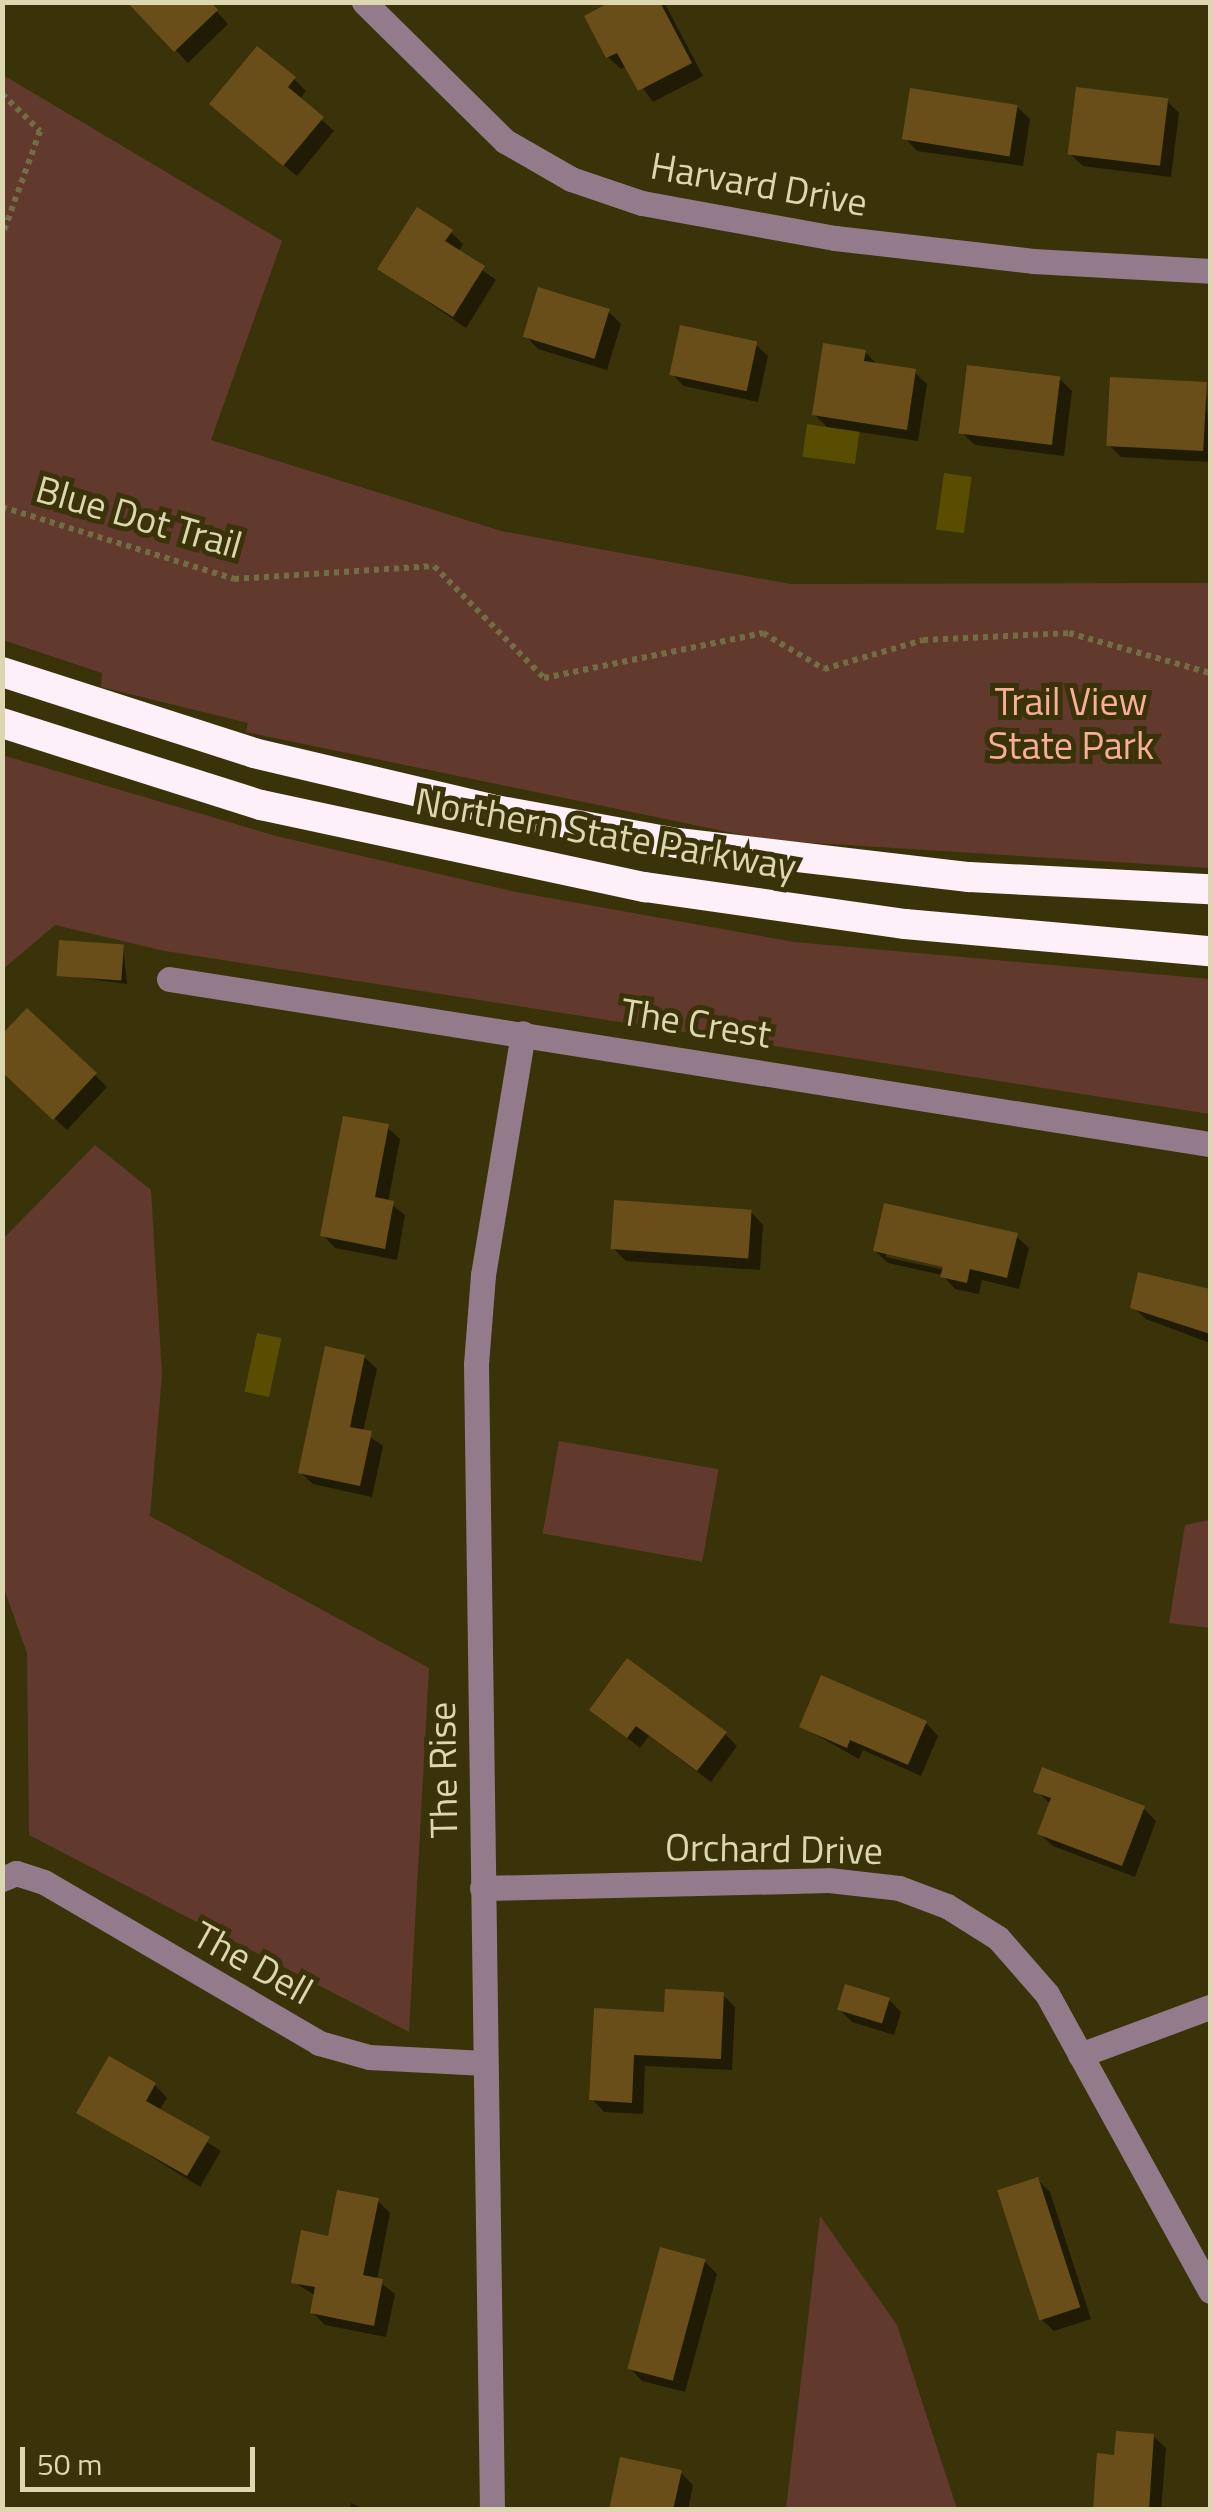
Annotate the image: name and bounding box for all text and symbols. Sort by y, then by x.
street label: Harvard Drive [647,143,871,225]
street label: Blue Dot Trail [31,466,247,568]
park label: Trail View State Park [988,679,1154,768]
street label: Northern State Parkway [412,778,800,890]
street label: The Crest [618,989,774,1057]
street label: The Rise [419,1701,467,1839]
street label: Orchard Drive [665,1824,883,1874]
street label: The Dell [185,1912,321,2014]
scale bar [25,2427,260,2489]
text: 50 m [37,2441,102,2487]

